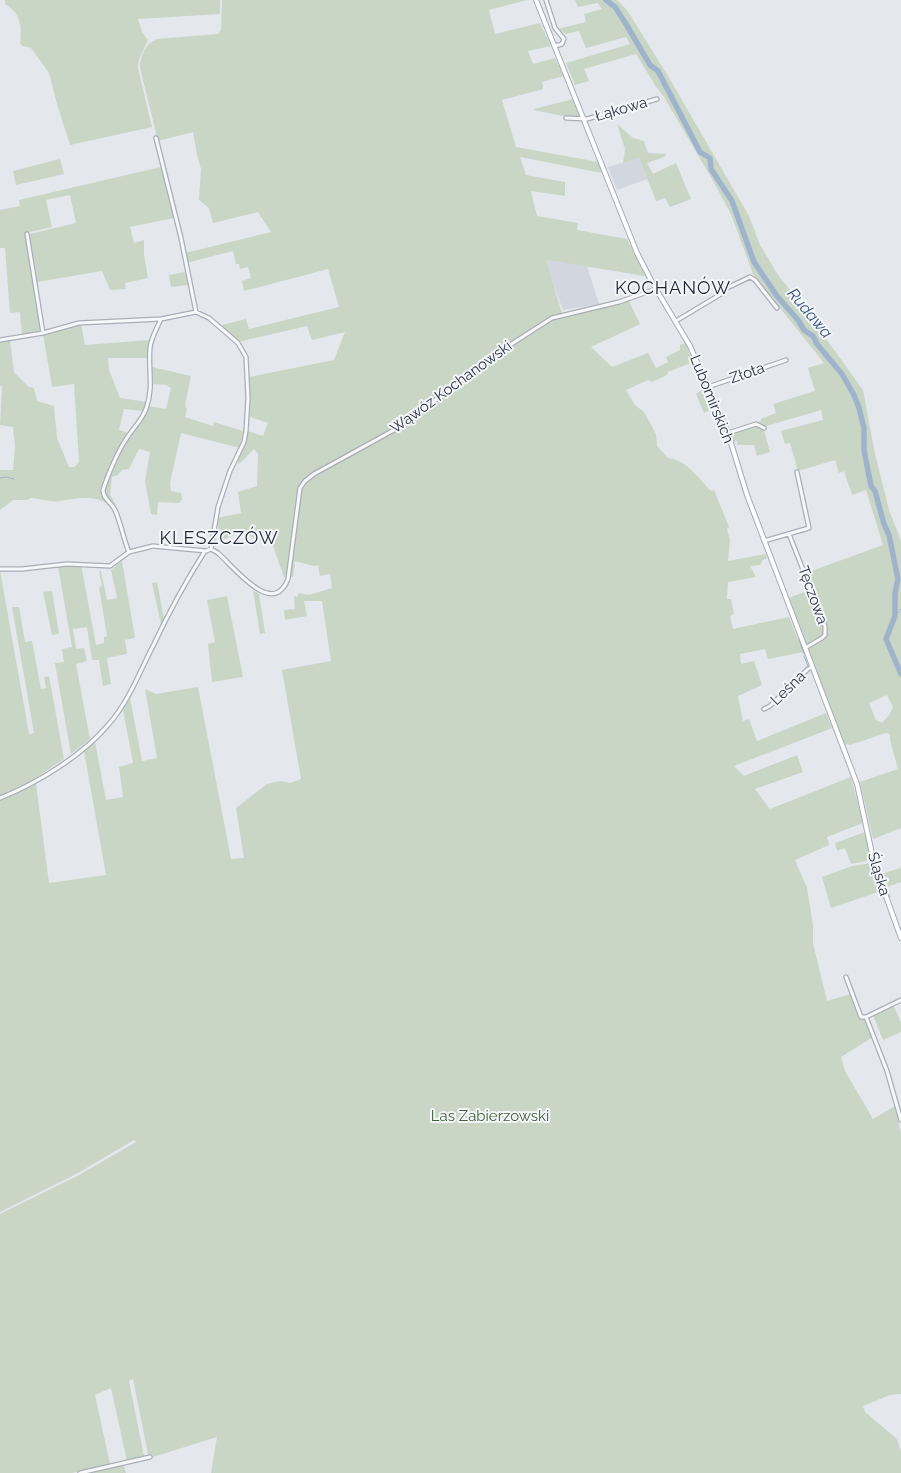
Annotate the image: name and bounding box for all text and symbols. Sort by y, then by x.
street label: Łąkowa [593,93,649,125]
district label: KOCHANÓW [615,276,731,298]
water label: Rudawa [784,284,837,342]
street label: Wąwóz Kochanowski [387,337,515,437]
street label: Lubomirskich [686,352,738,446]
street label: Złota [727,359,767,387]
district label: KLESZCZÓW [159,526,279,548]
street label: Tęczowa [794,563,832,627]
street label: Leśna [767,667,809,709]
street label: Śląska [864,850,894,898]
park label: Las Zabierzowski [431,1107,549,1125]

